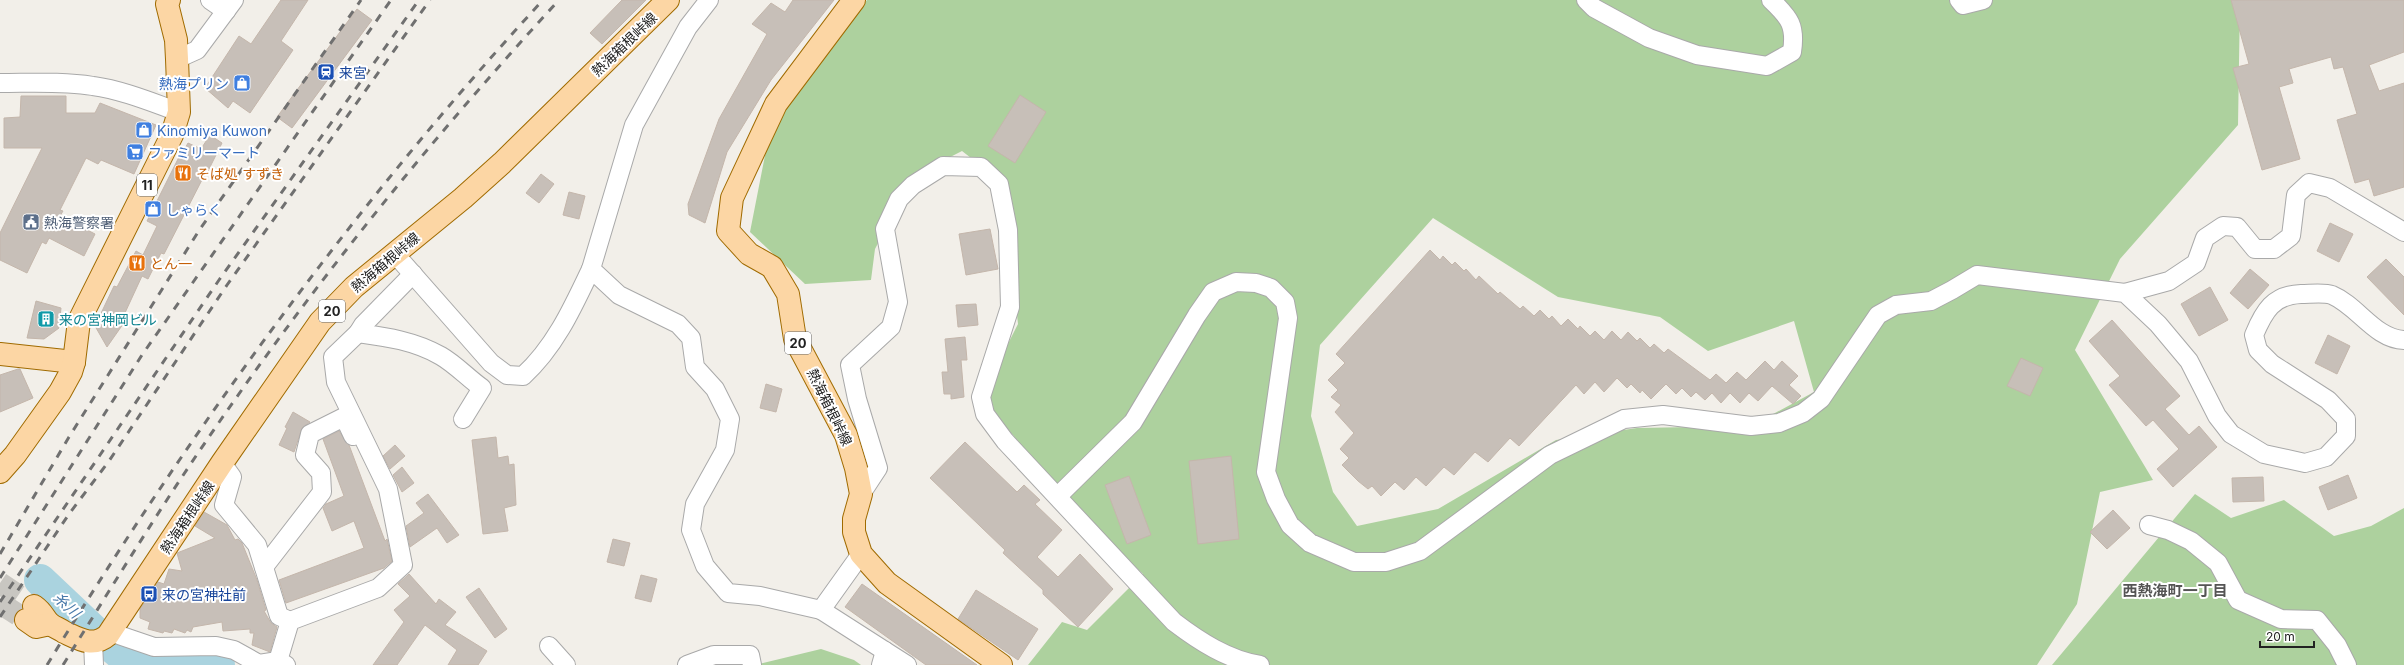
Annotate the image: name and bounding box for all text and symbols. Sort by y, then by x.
street label: 熱海箱根峠線 [588,9,660,79]
station icon: 来宮 [316,62,336,82]
place label: 来宮 [339,64,367,81]
shop icon: 熱海プリン [232,73,252,93]
place label: 熱海プリン [159,75,229,92]
shop icon: Kinomiya Kuwon [134,120,154,140]
place label: Kinomiya Kuwon [157,122,267,139]
supermarket icon: ファミリーマート [125,142,145,162]
place label: ファミリーマート [148,144,260,161]
restaurant icon: そば処 すずき [173,163,193,183]
place label: そば処 すずき [196,165,284,182]
road number: 11 [137,174,157,196]
shop icon: しゃらく [143,199,163,219]
place label: しゃらく [166,201,222,218]
public building icon: 熱海警察署 [21,212,41,232]
place label: 熱海警察署 [44,214,114,231]
street label: 熱海箱根峠線 [347,228,423,296]
restaurant icon: とん一 [127,253,147,273]
place label: とん一 [150,255,192,272]
road number: 20 [319,300,345,322]
building icon: 来の宮神岡ビル [36,309,56,329]
place label: 来の宮神岡ビル [59,311,157,328]
road number: 20 [785,332,811,354]
street label: 熱海箱根峠線 [804,366,856,448]
street label: 熱海箱根峠線 [156,477,218,557]
district label: 西熱海町一丁目 [2122,581,2228,600]
bus stop icon: 来の宮神社前 [139,584,159,604]
place label: 来の宮神社前 [162,586,246,603]
water label: 糸川 [50,588,86,624]
scale bar [2260,623,2314,649]
text: 20 m [2266,629,2295,644]

